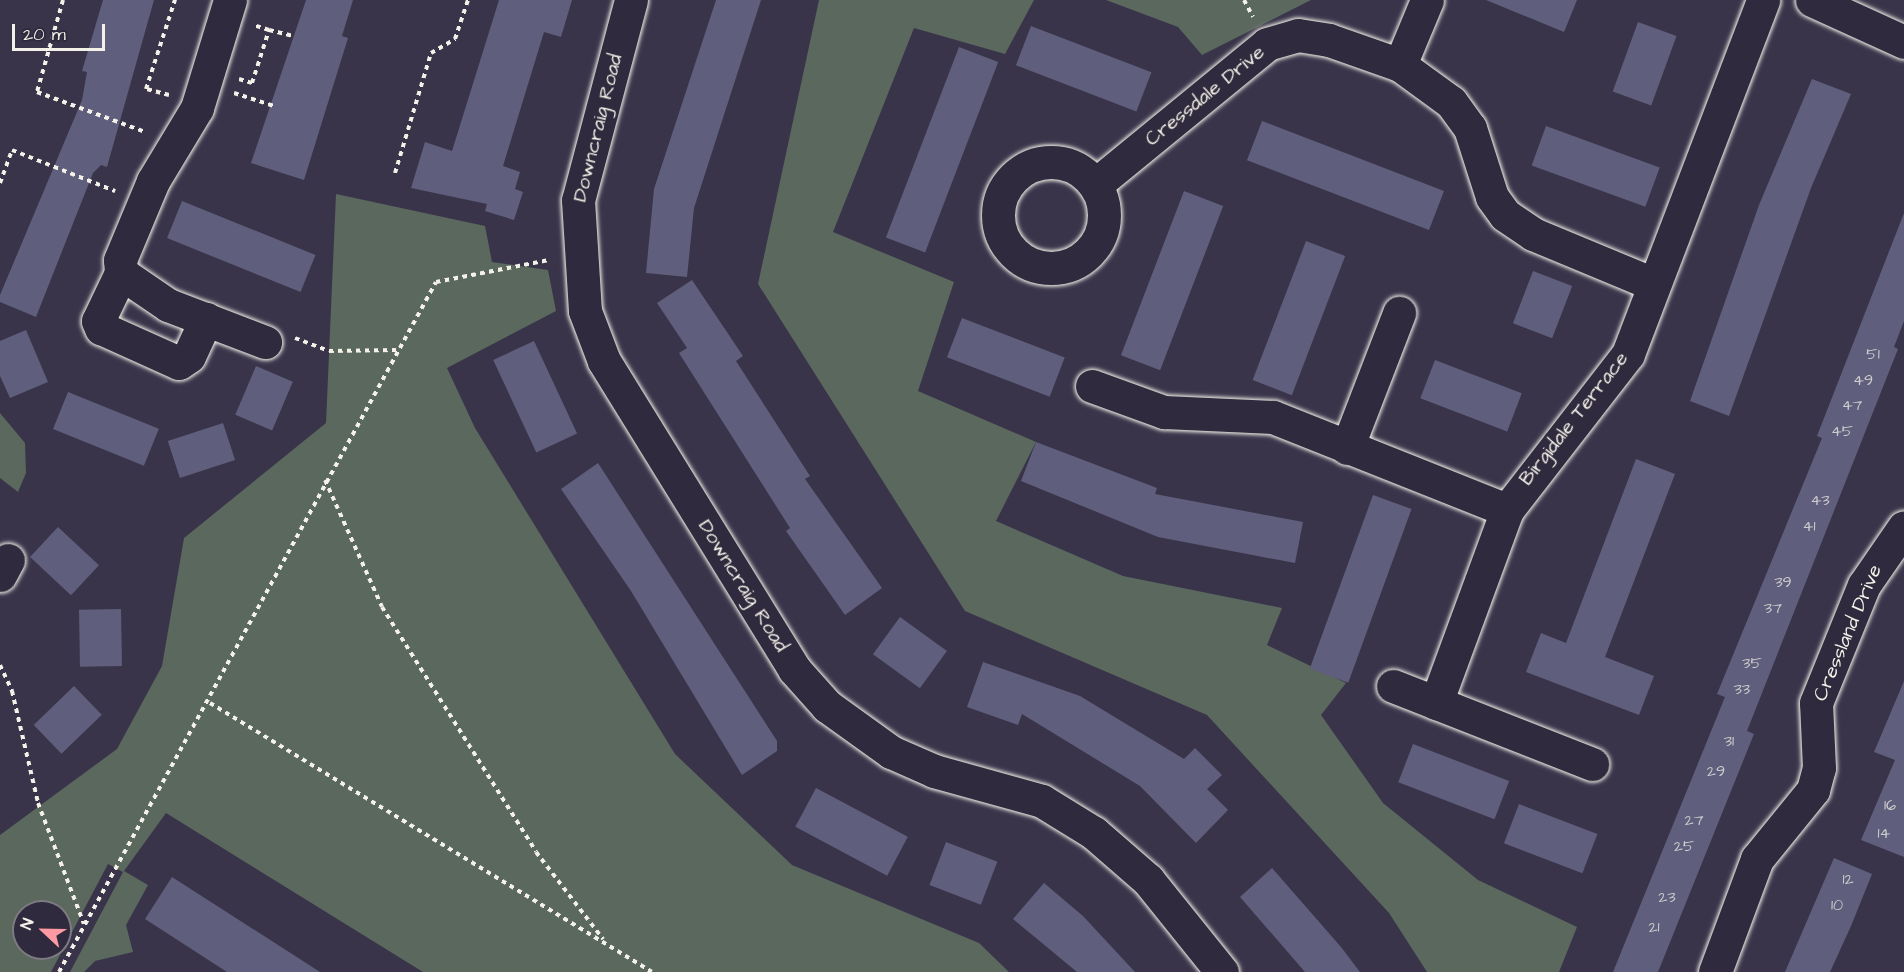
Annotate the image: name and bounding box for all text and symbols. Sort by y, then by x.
scale bar [15,12,108,50]
text: 20 m [23,22,66,47]
street label: Cressdale Drive [1140,41,1270,151]
street label: Downcraig Road [568,52,628,204]
house number: 51 [1866,344,1880,364]
street label: Birgidale Terrace [1514,347,1634,491]
house number: 49 [1853,370,1873,390]
house number: 47 [1842,395,1862,415]
house number: 45 [1831,421,1853,441]
house number: 43 [1810,490,1830,510]
street label: Downcraig Road [693,515,793,657]
house number: 41 [1803,516,1815,536]
street label: Cressland Drive [1808,561,1888,705]
house number: 39 [1774,572,1792,592]
house number: 37 [1764,598,1782,618]
house number: 35 [1742,653,1762,673]
house number: 33 [1734,679,1750,699]
house number: 31 [1724,731,1734,751]
house number: 29 [1707,761,1725,781]
house number: 16 [1884,795,1896,815]
house number: 27 [1684,810,1703,830]
house number: 14 [1878,823,1890,843]
house number: 25 [1674,836,1694,856]
house number: 12 [1842,869,1854,889]
house number: 23 [1658,887,1676,907]
house number: 10 [1831,895,1843,915]
north arrow [12,900,72,960]
text: N [15,915,39,933]
house number: 21 [1648,917,1660,937]

